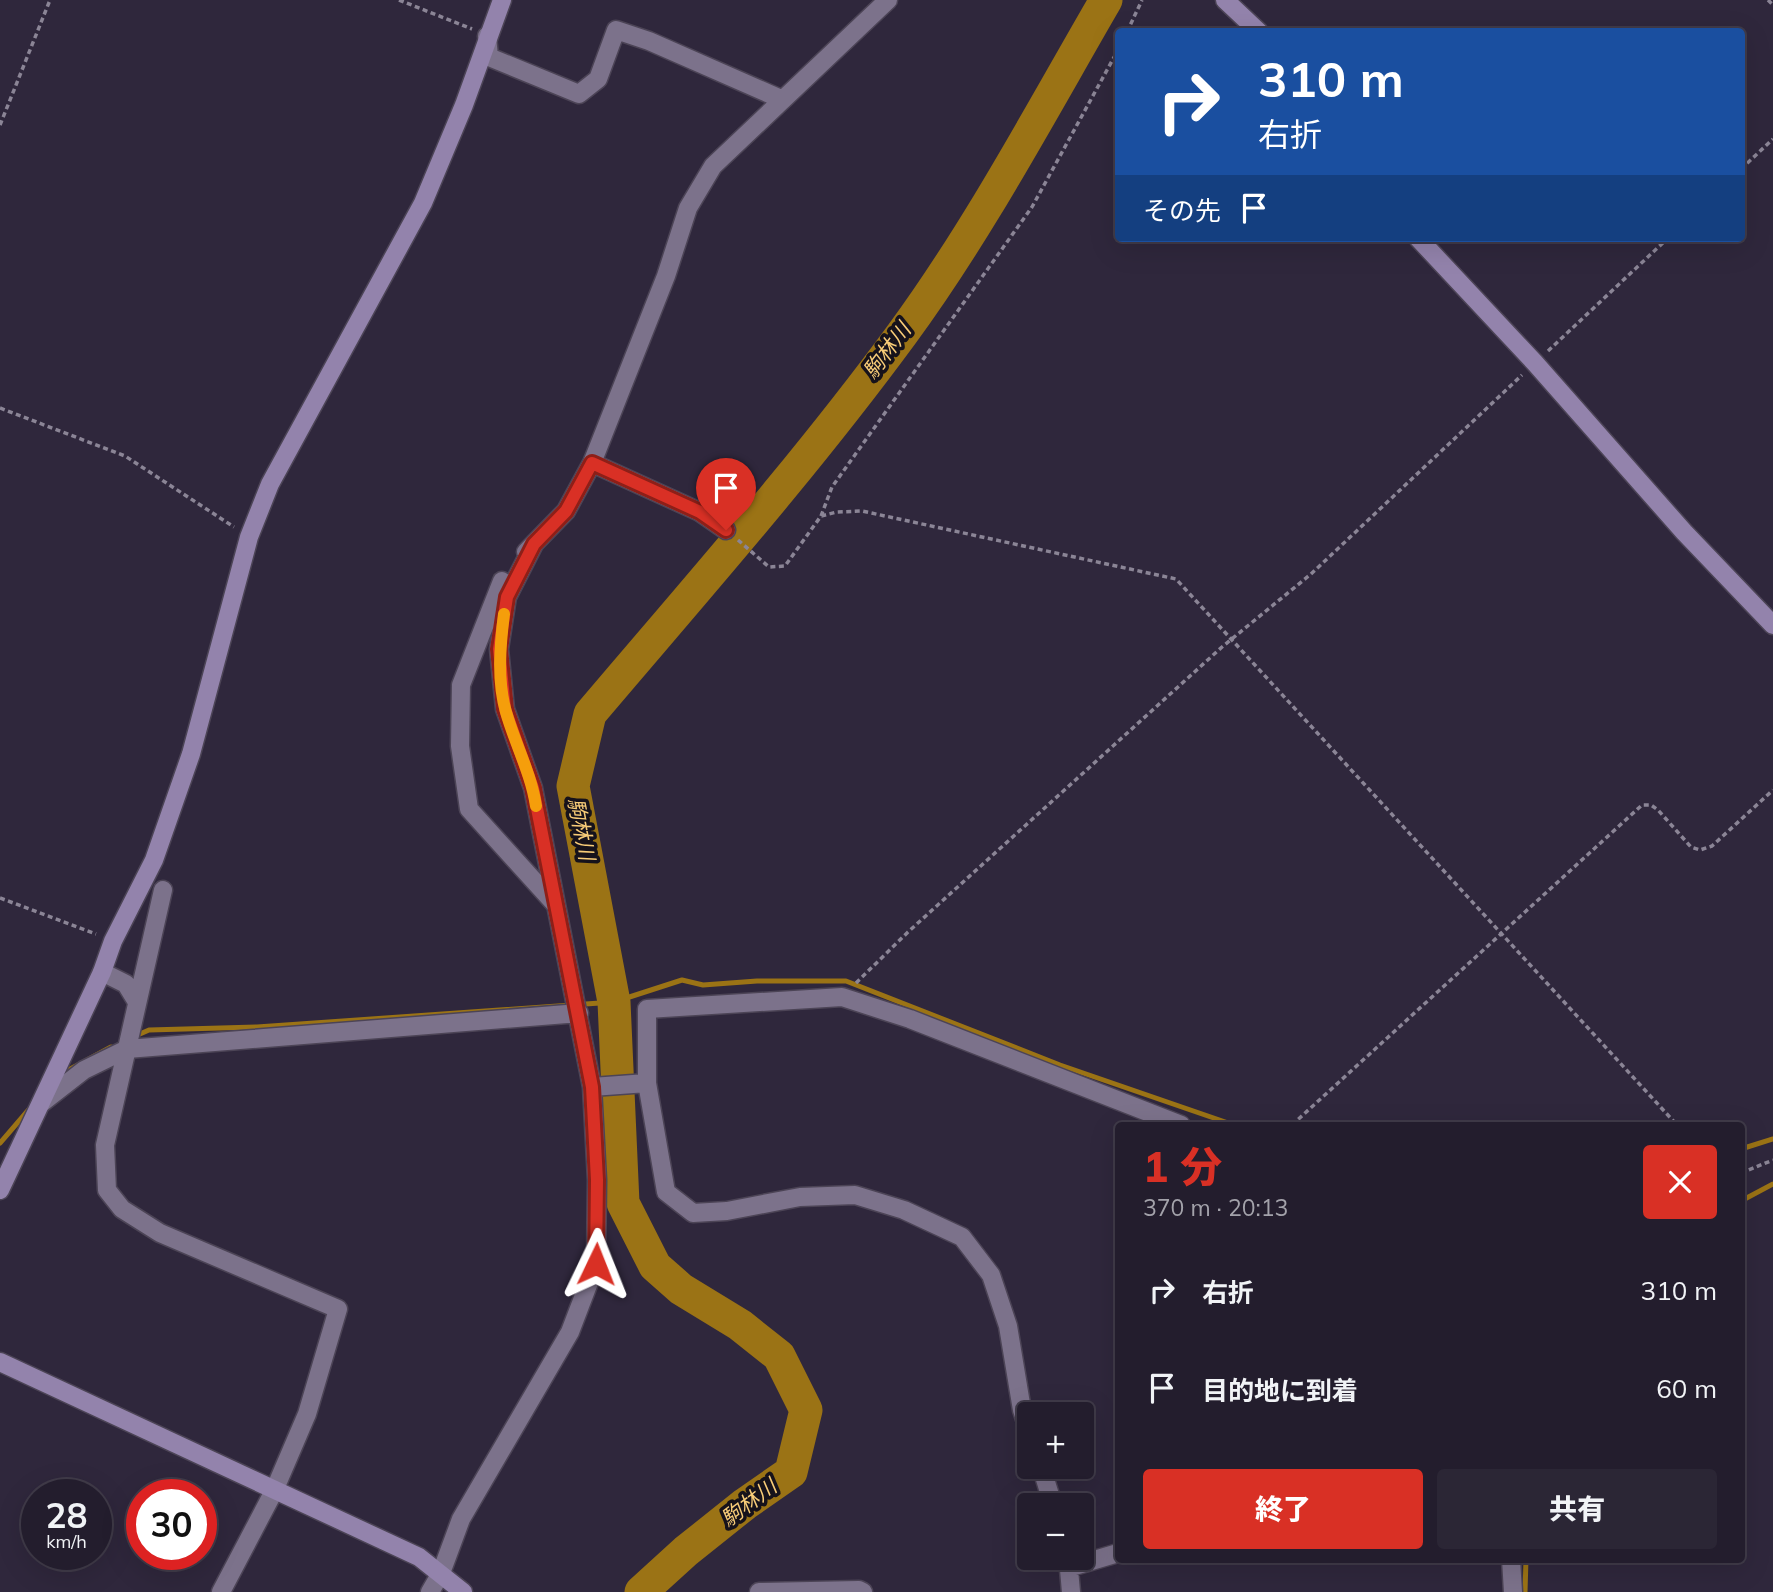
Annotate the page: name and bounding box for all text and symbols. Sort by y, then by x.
text: 310 m [1258,48,1404,109]
icon: right [1143,56,1234,147]
text: 右折 [1258,114,1322,154]
icon: arrive [1235,189,1273,227]
text: その先 [1143,194,1221,227]
water label: 駒林川 [857,316,917,383]
pin [696,458,756,530]
icon: arrive [707,469,745,507]
water label: 駒林川 [563,795,601,864]
text: 1 分 [1143,1140,1222,1193]
button: close [1643,1145,1717,1219]
text: 370 m · 20:13 [1143,1193,1288,1222]
position arrow [559,1227,633,1301]
icon: right [1143,1271,1181,1309]
text: 310 m [1641,1274,1717,1307]
text: 右折 [1202,1276,1254,1309]
icon: arrive [1143,1369,1181,1407]
text: 60 m [1656,1372,1717,1405]
text: 目的地に到着 [1202,1374,1358,1407]
map controls [1017,1402,1094,1570]
button: + [1017,1402,1094,1479]
button: 終了 [1143,1469,1423,1549]
button: 共有 [1437,1469,1717,1549]
water label: 駒林川 [715,1472,783,1532]
speed limit sign: 30 [126,1479,217,1570]
text: 28 [45,1493,88,1537]
button: − [1017,1493,1094,1570]
text: km/h [46,1530,87,1553]

